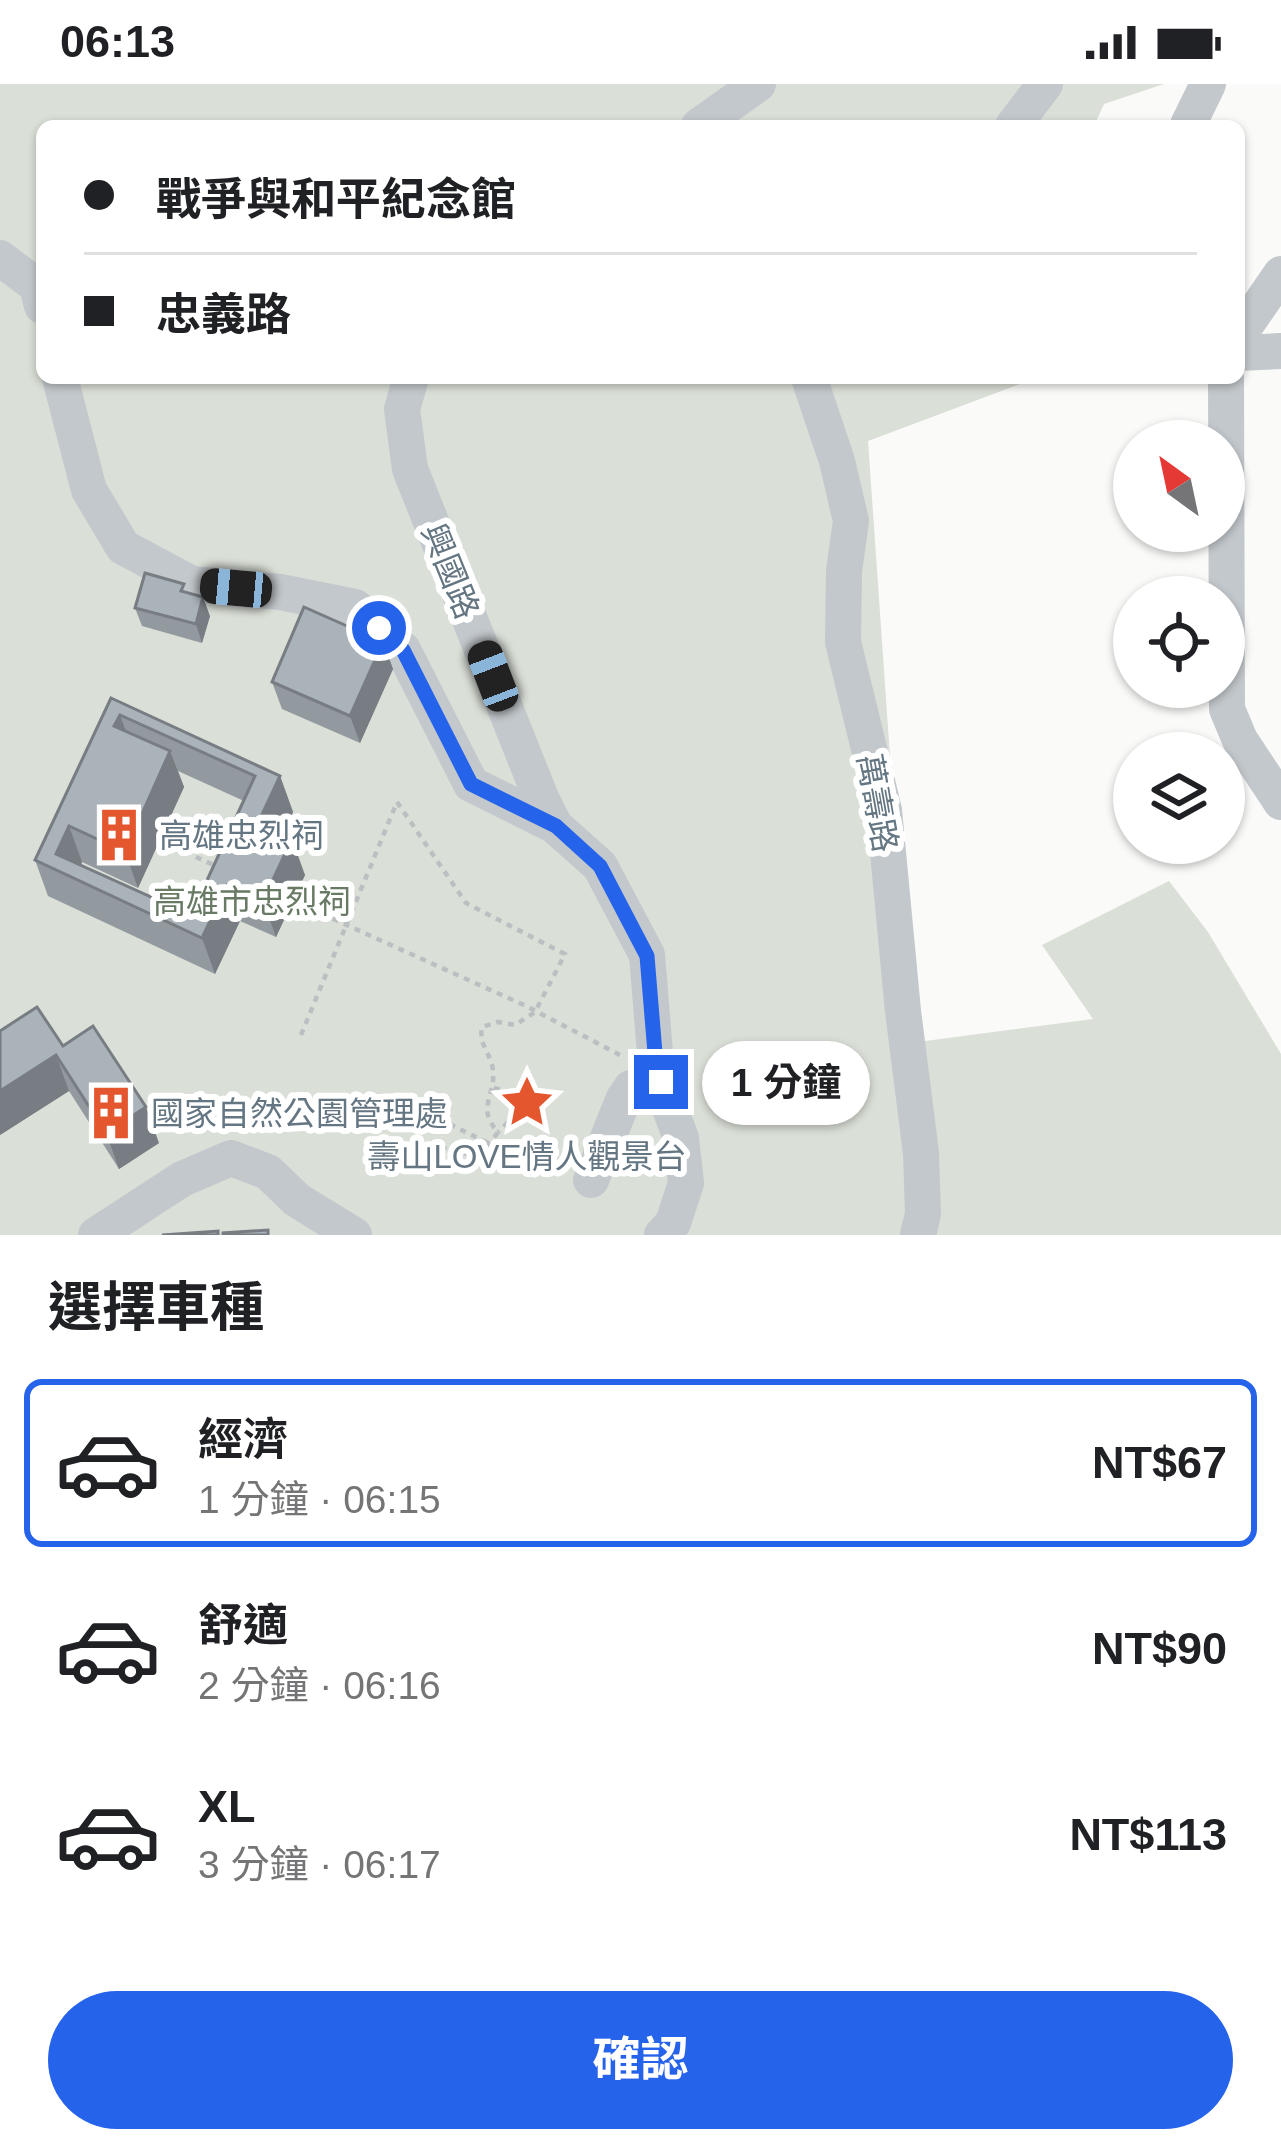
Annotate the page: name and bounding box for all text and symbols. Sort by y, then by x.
text: 06:13 [60,16,175,67]
text: 戰爭與和平紀念館 [156,174,516,225]
text: 忠義路 [156,289,291,340]
north arrow [1113,420,1245,552]
map controls [1113,420,1245,864]
street label: 興國路 [415,518,486,624]
car [199,567,273,609]
button: locate [1113,576,1245,708]
route start [352,601,406,655]
car [463,636,523,716]
button: layers [1113,732,1245,864]
street label: 萬壽路 [851,751,904,855]
building icon: 高雄忠烈祠 [90,806,148,864]
place label: 高雄忠烈祠 [159,817,324,854]
park label: 高雄市忠烈祠 [153,883,351,920]
callout: 1 分鐘 [703,1040,871,1124]
route end [634,1055,688,1109]
text: 1 分鐘 [731,1061,841,1104]
place icon: 壽山LOVE情人觀景台 [498,1073,556,1131]
building icon: 國家自然公園管理處 [82,1084,140,1142]
place label: 國家自然公園管理處 [151,1095,448,1132]
place label: 壽山LOVE情人觀景台 [367,1138,687,1175]
text: 選擇車種 [48,1277,264,1337]
icon: car [54,1409,162,1517]
text: 經濟 [198,1414,288,1465]
text: NT$67 [1092,1437,1227,1488]
text: 1 分鐘 · 06:15 [198,1478,441,1521]
icon: car [54,1595,162,1703]
text: 舒適 [198,1600,288,1651]
text: NT$90 [1092,1623,1227,1674]
text: 2 分鐘 · 06:16 [198,1664,441,1707]
icon: car [54,1781,162,1889]
text: XL [198,1781,256,1832]
text: NT$113 [1069,1809,1227,1860]
text: 3 分鐘 · 06:17 [198,1843,441,1886]
button: 確認 [48,1991,1233,2129]

